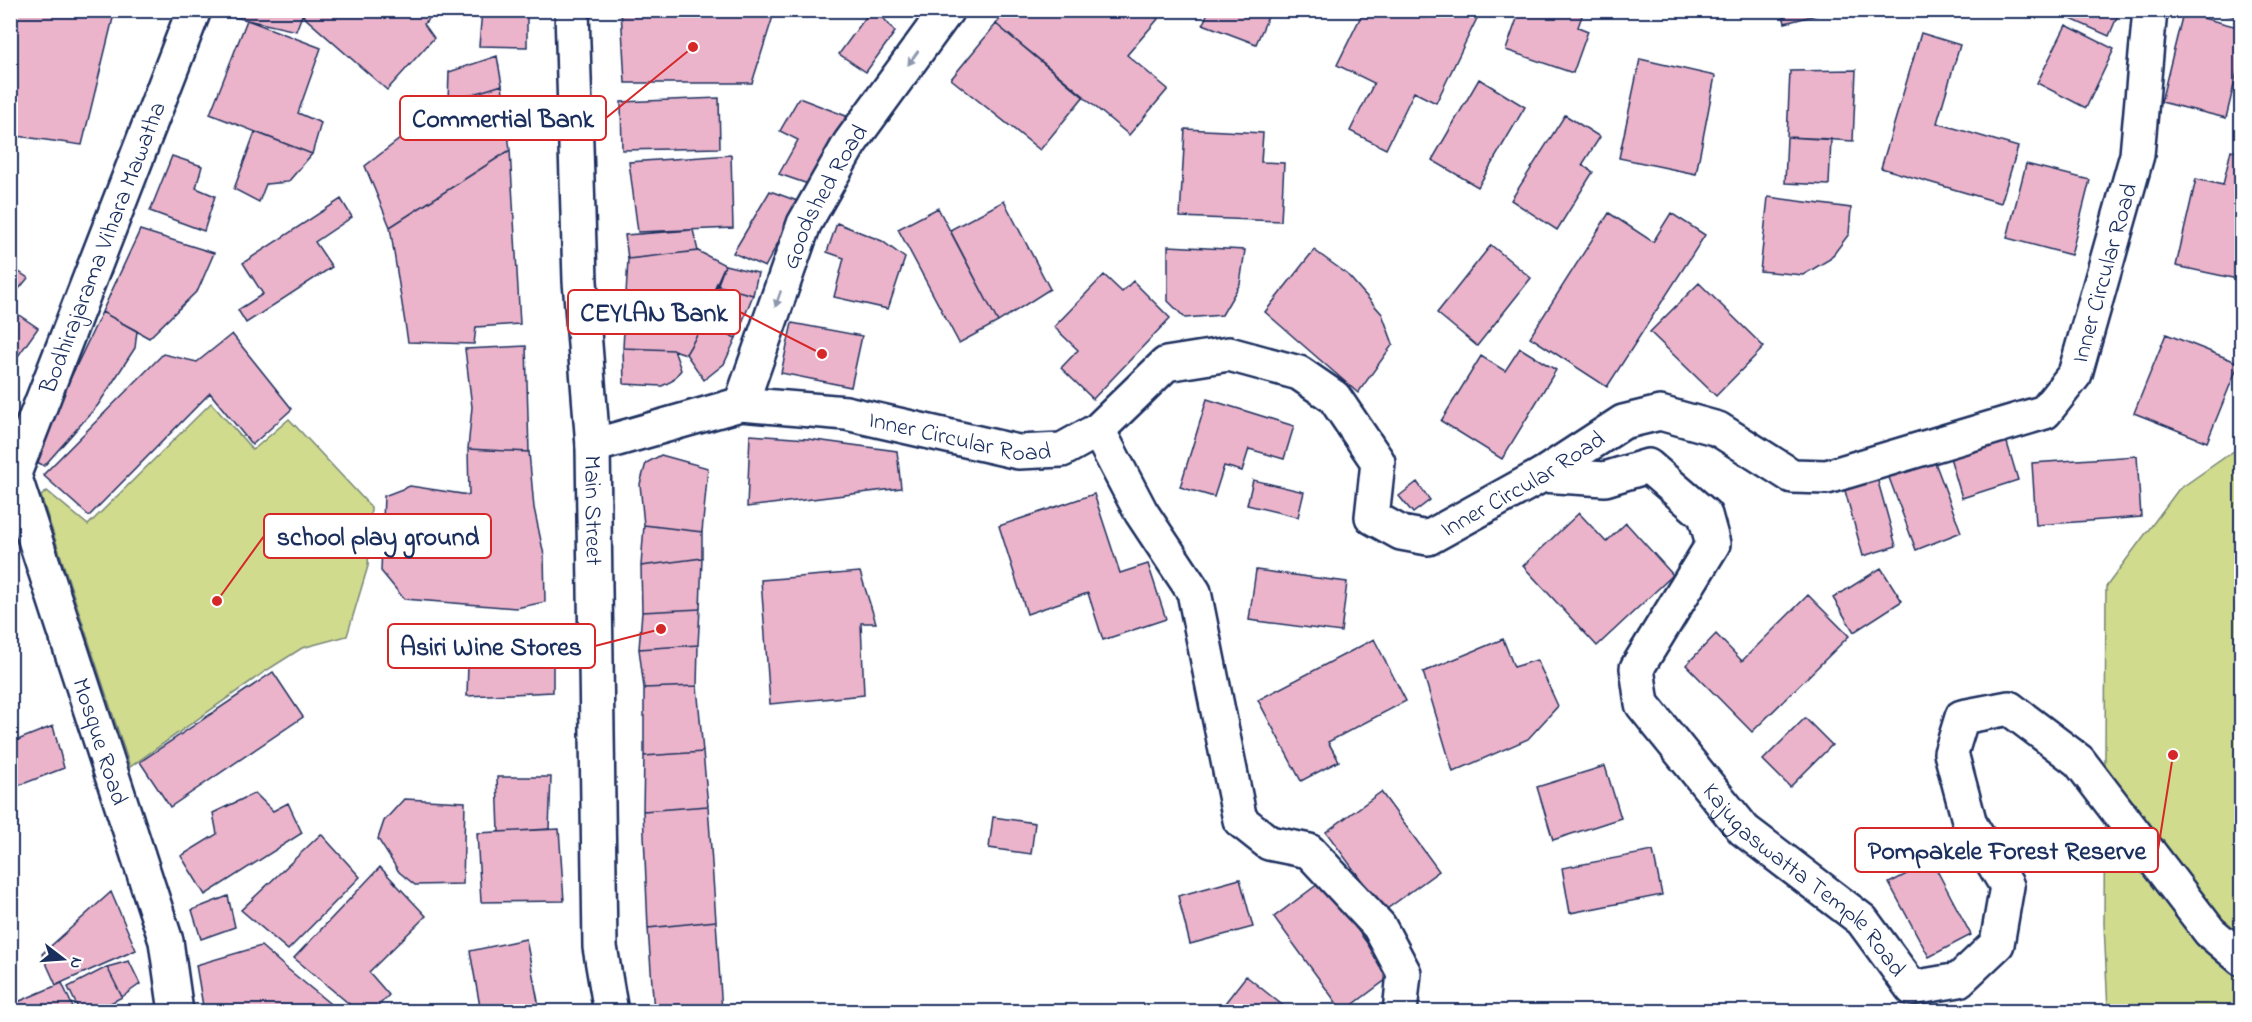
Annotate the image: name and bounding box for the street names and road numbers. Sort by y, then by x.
street label: Bodhirajarama Vihara Mawatha [31,97,177,400]
street label: Goodshed Road [775,117,878,274]
street label: Inner Circular Road [2064,179,2148,367]
street label: Inner Circular Road [865,404,1052,472]
street label: Inner Circular Road [1435,423,1613,548]
street label: Main Street [573,455,610,566]
street label: Mosque Road [61,674,136,811]
street label: Kajugaswatta Temple Road [1693,776,1914,986]

